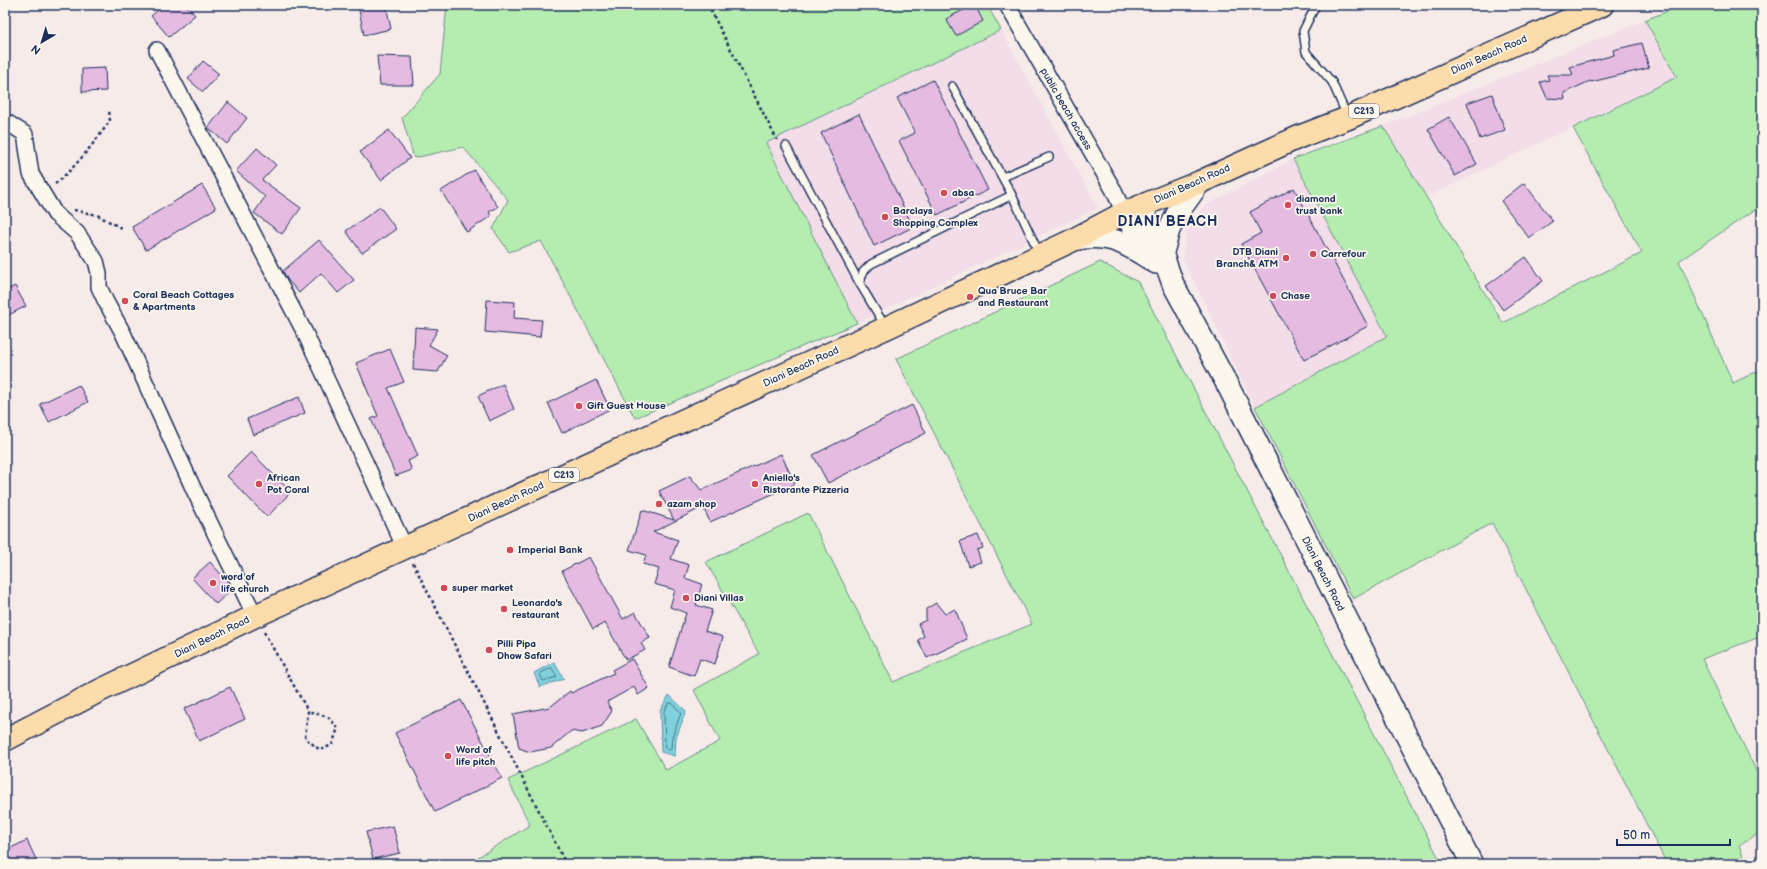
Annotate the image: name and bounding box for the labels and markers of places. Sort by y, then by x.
place label: absa [952,187,975,199]
marker: absa [939,188,949,198]
place label: diamond trust bank [1295,193,1343,217]
marker: diamond trust bank [1283,200,1293,210]
place label: Barclays Shopping Complex [893,205,978,229]
marker: Barclays Shopping Complex [880,212,890,222]
place label: DTB Diani Branch& ATM [1216,246,1278,270]
place label: Carrefour [1321,248,1367,260]
marker: Carrefour [1308,249,1318,259]
marker: DTB Diani Branch& ATM [1281,253,1291,263]
place label: Qua Bruce Bar and Restaurant [978,285,1049,309]
place label: Coral Beach Cottages & Apartments [133,289,234,313]
place label: Chase [1281,290,1310,302]
marker: Chase [1268,291,1278,301]
marker: Qua Bruce Bar and Restaurant [965,292,975,302]
marker: Coral Beach Cottages & Apartments [120,296,130,306]
place label: Gift Guest House [587,400,666,412]
marker: Gift Guest House [574,401,584,411]
place label: African Pot Coral [266,472,309,496]
place label: Aniello's Ristorante Pizzeria [762,472,849,496]
marker: African Pot Coral [254,479,264,489]
marker: Aniello's Ristorante Pizzeria [750,479,760,489]
place label: azam shop [667,498,716,510]
marker: azam shop [654,499,664,509]
place label: Imperial Bank [518,544,583,556]
marker: Imperial Bank [505,545,515,555]
place label: word of life church [221,571,269,595]
marker: word of life church [208,578,218,588]
place label: super market [452,582,514,594]
marker: super market [439,583,449,593]
place label: Diani Villas [694,592,744,604]
marker: Diani Villas [681,593,691,603]
place label: Leonardo's restaurant [512,597,562,621]
marker: Leonardo's restaurant [499,604,509,614]
place label: Pilli Pipa Dhow Safari [497,638,552,662]
marker: Pilli Pipa Dhow Safari [484,645,494,655]
place label: Word of life pitch [456,744,495,768]
marker: Word of life pitch [443,751,453,761]

